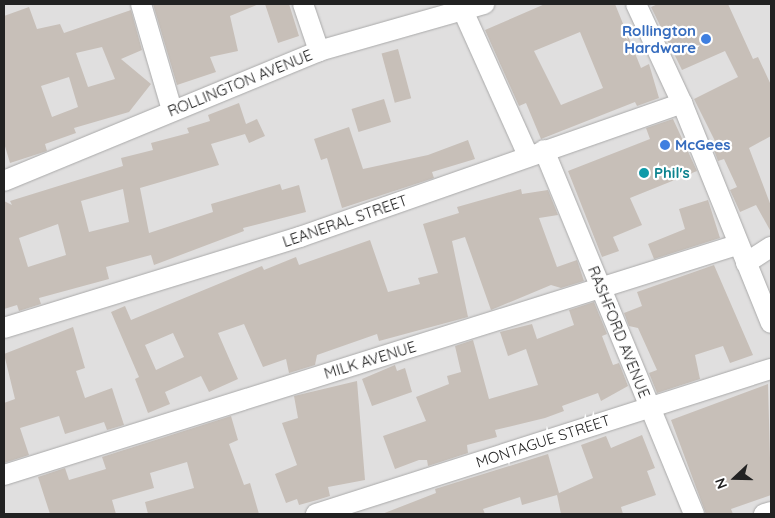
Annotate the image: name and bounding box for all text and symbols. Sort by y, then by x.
place label: Rollington Hardware [622,21,696,56]
marker: Rollington Hardware [700,33,712,45]
street label: ROLLINGTON AVENUE [165,46,315,120]
place label: McGees [675,136,730,154]
marker: McGees [659,139,671,151]
place label: Phil's [654,164,690,182]
marker: Phil's [638,167,650,179]
street label: LEANERAL STREET [280,191,410,251]
street label: RASHFORD AVENUE [584,263,654,401]
street label: MILK AVENUE [322,337,418,383]
street label: MONTAGUE STREET [474,411,612,471]
north arrow [710,453,760,503]
text: N [711,475,731,491]

